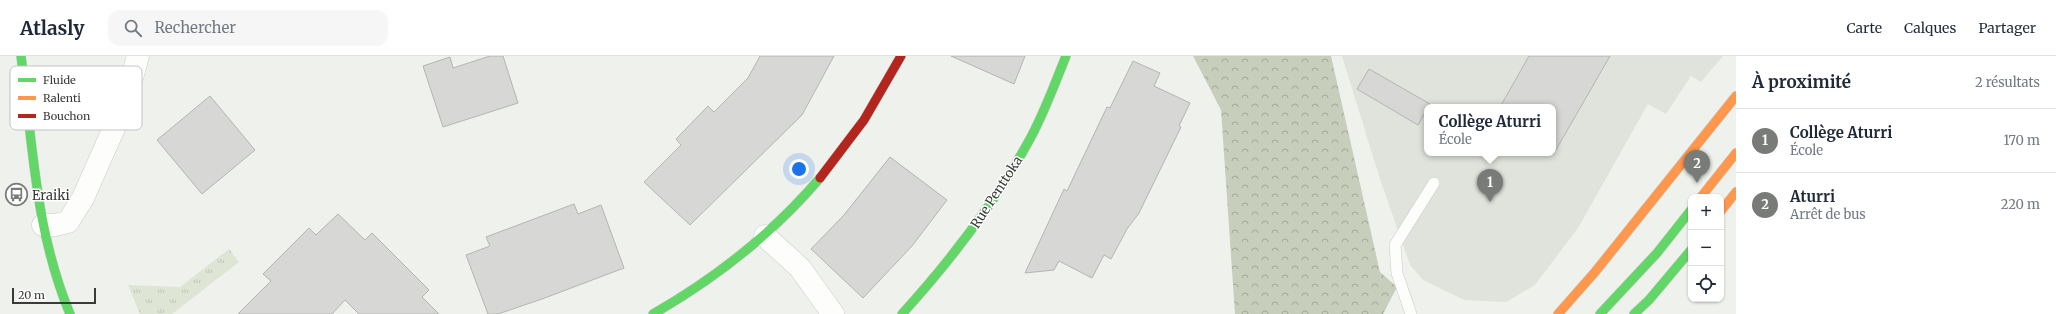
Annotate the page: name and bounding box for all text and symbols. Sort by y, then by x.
search box [108,10,388,46]
text: Atlasly [20,16,84,40]
icon: search [122,17,144,39]
text: Rechercher [154,18,236,37]
text: Carte [1846,19,1882,37]
text: Calques [1904,19,1956,37]
text: Partager [1978,19,2036,37]
legend [10,66,142,130]
text: À proximité [1752,71,1851,93]
text: Fluide [43,73,76,87]
text: 2 résultats [1975,74,2040,91]
text: Ralenti [43,91,81,105]
popup [1424,104,1556,156]
text: Bouchon [43,109,91,123]
text: Collège Aturri [1439,112,1541,131]
text: Collège Aturri [1790,123,1892,142]
text: École [1439,131,1472,148]
text: 1 [1762,132,1768,149]
text: 170 m [2003,132,2040,149]
text: École [1790,142,1823,159]
pin: 2 [1684,150,1710,183]
street label: Rue Penttoka [967,153,1026,232]
your location [789,159,809,179]
pin: 1 [1477,169,1503,202]
bus stop icon: Eraiki [3,182,29,208]
place label: Eraiki [32,187,70,204]
text: Aturri [1790,187,1835,206]
map controls [1688,194,1724,302]
button: + [1688,194,1724,230]
text: 2 [1761,196,1769,213]
text: 220 m [2001,196,2040,213]
text: Arrêt de bus [1790,206,1866,223]
button: − [1688,230,1724,266]
button: locate [1688,266,1724,302]
scale bar [12,286,96,305]
text: 20 m [18,288,45,302]

